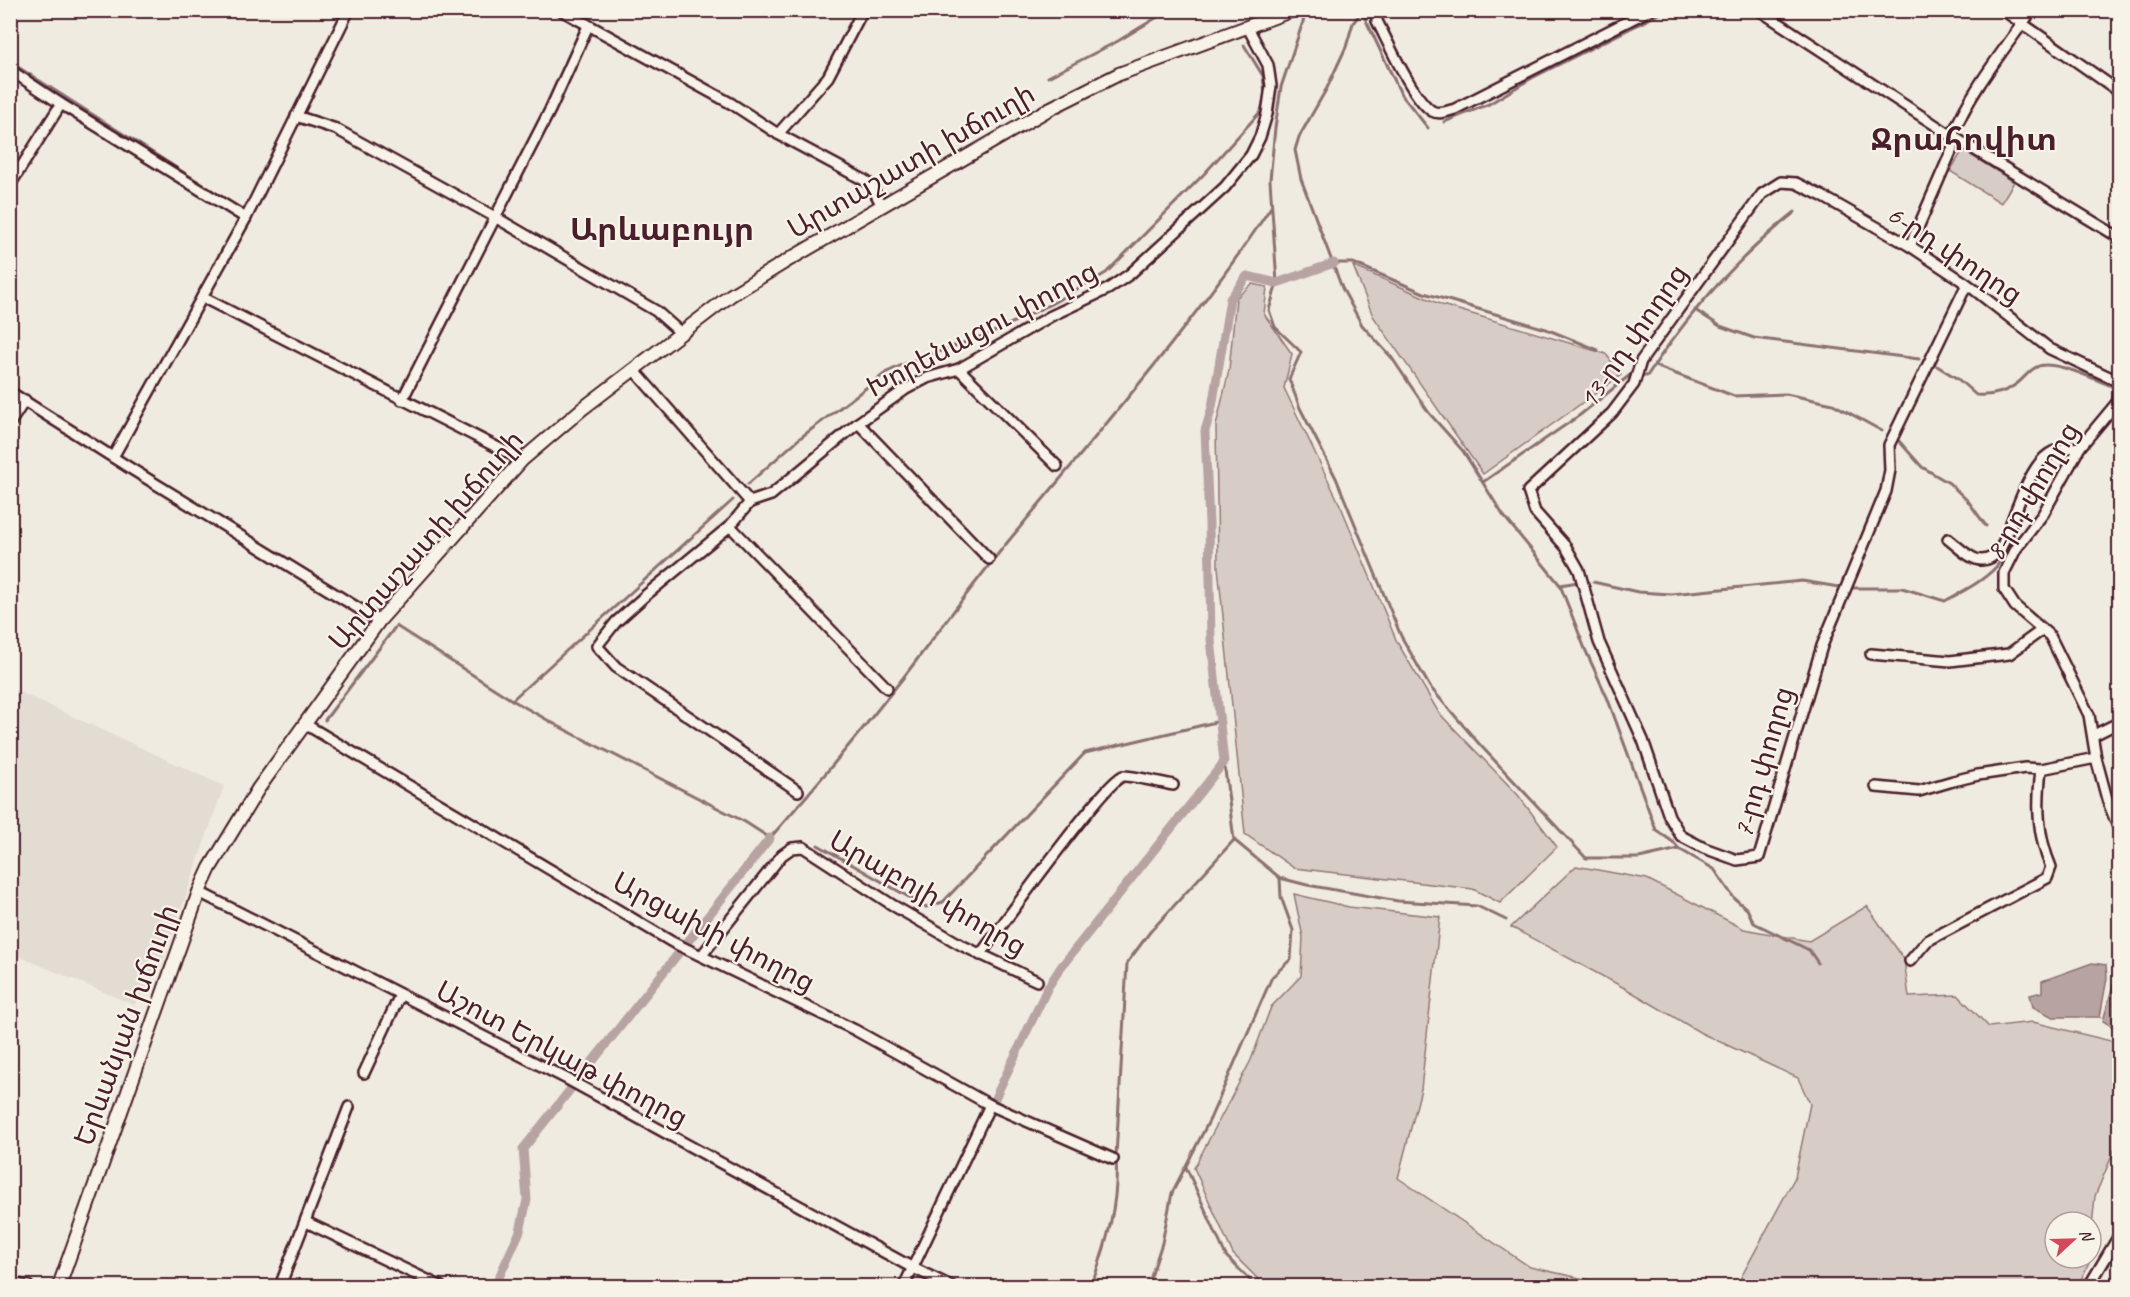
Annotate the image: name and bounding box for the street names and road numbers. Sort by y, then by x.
street label: Արտաշատի խճուղի [781,76,1041,246]
street label: 6-րդ փողոց [1881,196,2029,312]
street label: Խորենացու փողոց [860,253,1104,405]
street label: 13-րդ փողոց [1570,257,1696,415]
street label: 8-րդ փողոց [1977,415,2087,567]
street label: Արտաշատի խճուղի [321,423,531,657]
street label: 7-րդ փողոց [1725,682,1801,842]
street label: Արաբոյի փողոց [823,822,1033,964]
street label: Արցախի փողոց [607,864,821,1000]
street label: Երևանյան խճուղի [66,899,186,1151]
street label: Աշոտ Երկաթ փողոց [430,973,694,1135]

